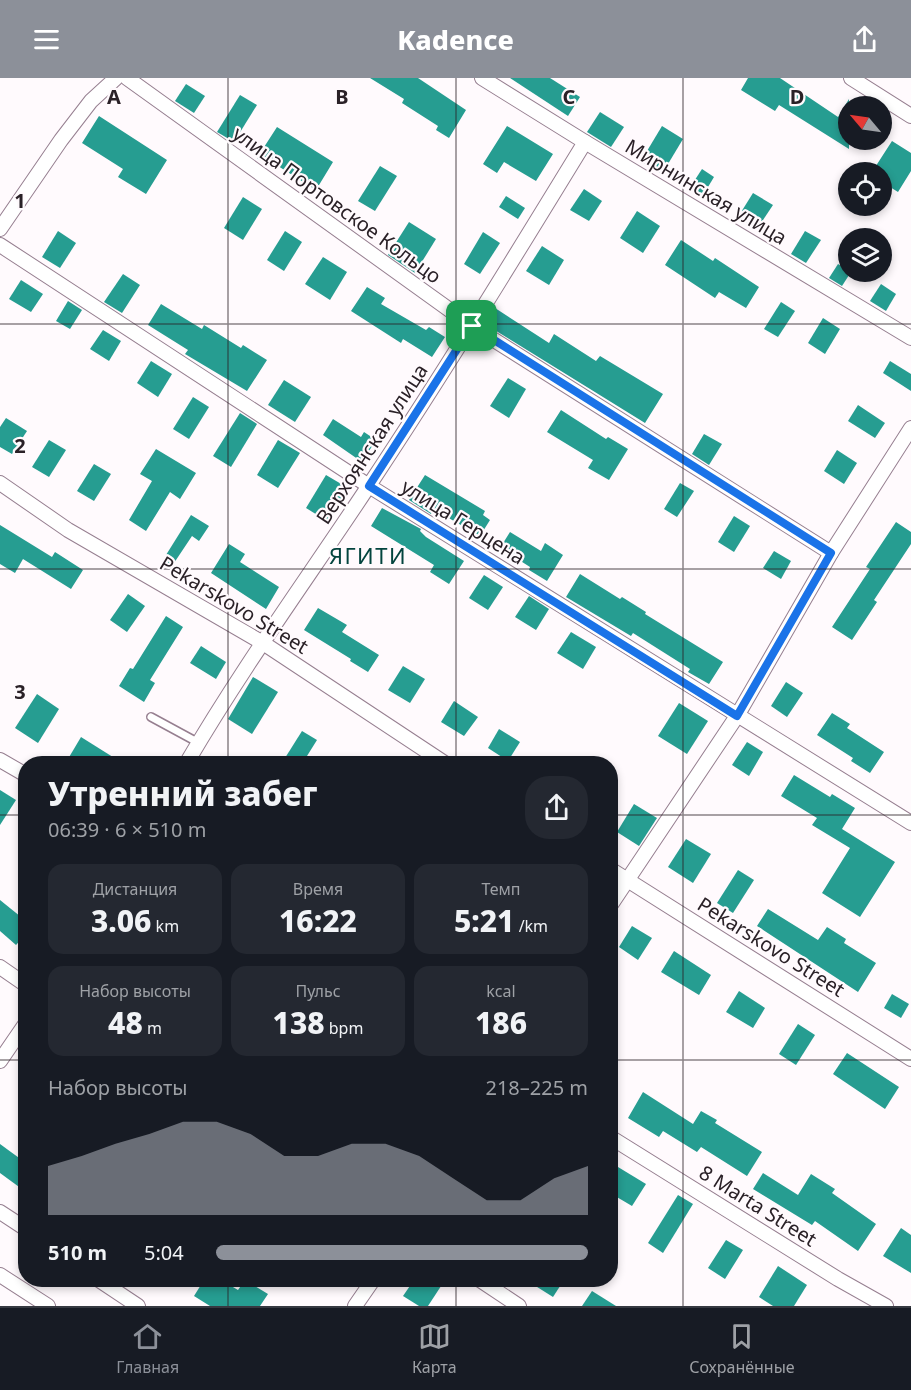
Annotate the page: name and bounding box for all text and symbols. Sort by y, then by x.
text: Kadence [397,21,514,58]
icon: menu [30,23,63,56]
icon: share [848,23,881,56]
text: A [107,83,121,110]
text: B [335,83,349,110]
text: C [563,83,576,110]
text: D [790,83,804,110]
north arrow [838,96,892,150]
map controls [838,96,892,282]
street label: улица Портовское Кольцо [228,120,447,289]
street label: Мирнинская улица [620,133,792,251]
button: locate [838,162,892,216]
text: 1 [14,187,26,214]
button: layers [838,228,892,282]
pin [446,300,497,351]
icon: arrive [455,309,488,342]
street label: Верхоянская улица [310,358,433,529]
text: 2 [14,432,26,459]
street label: улица Герцена [396,473,530,570]
district label: ЯГИТИ [329,540,407,570]
street label: Pekarskovo Street [155,550,314,660]
text: 3 [14,678,26,705]
text: Утренний забег [48,771,317,816]
button: share [525,776,588,839]
text: 06:39 · 6 × 510 m [48,816,206,843]
text: Дистанция [93,878,177,900]
text: Время [293,878,343,900]
text: Темп [481,878,521,900]
street label: Pekarskovo Street [693,890,850,1003]
text: 3.06 [91,900,151,941]
text: 16:22 [279,900,357,941]
text: 5:21 [454,900,514,941]
text: km [151,915,179,937]
text: /km [514,915,548,937]
text: Набор высоты [79,980,191,1002]
text: Пульс [295,980,341,1002]
text: kcal [486,980,516,1002]
text: 48 [108,1002,143,1043]
text: 138 [273,1002,325,1043]
text: 186 [475,1002,527,1043]
text: m [143,1017,162,1039]
text: bpm [325,1017,363,1039]
text: Набор высоты [48,1074,187,1101]
text: 218–225 m [485,1074,588,1101]
street label: 8 Marta Street [694,1159,822,1252]
text: 510 m [48,1239,107,1266]
text: 5:04 [144,1239,184,1266]
tab: Главная [116,1320,179,1378]
tab: Карта [412,1320,457,1378]
tab: Сохранённые [689,1320,795,1378]

